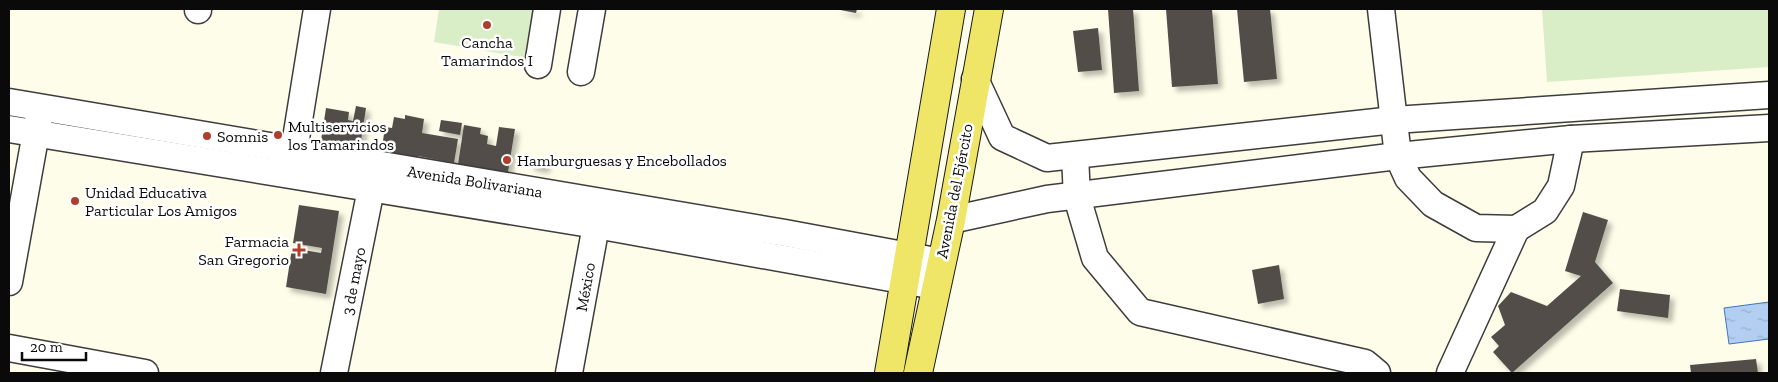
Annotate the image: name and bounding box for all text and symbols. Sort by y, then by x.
marker: Cancha Tamarindos I [481,19,493,31]
place label: Cancha Tamarindos I [441,33,533,70]
place label: Multiservicios los Tamarindos [288,117,394,154]
street label: Avenida del Ejército [932,122,977,260]
place label: Somnis [217,127,268,146]
marker: Multiservicios los Tamarindos [272,129,284,141]
marker: Somnis [201,130,213,142]
place label: Hamburguesas y Encebollados [517,151,727,170]
marker: Hamburguesas y Encebollados [501,154,513,166]
street label: Avenida Bolivariana [406,161,544,202]
place label: Unidad Educativa Particular Los Amigos [85,183,237,220]
marker: Unidad Educativa Particular Los Amigos [69,195,81,207]
place label: Farmacia San Gregorio [198,232,289,269]
marker: Farmacia San Gregorio [293,244,305,256]
street label: 3 de mayo [338,246,369,317]
street label: México [572,261,599,313]
scale bar [22,330,86,362]
text: 20 m [30,338,63,356]

